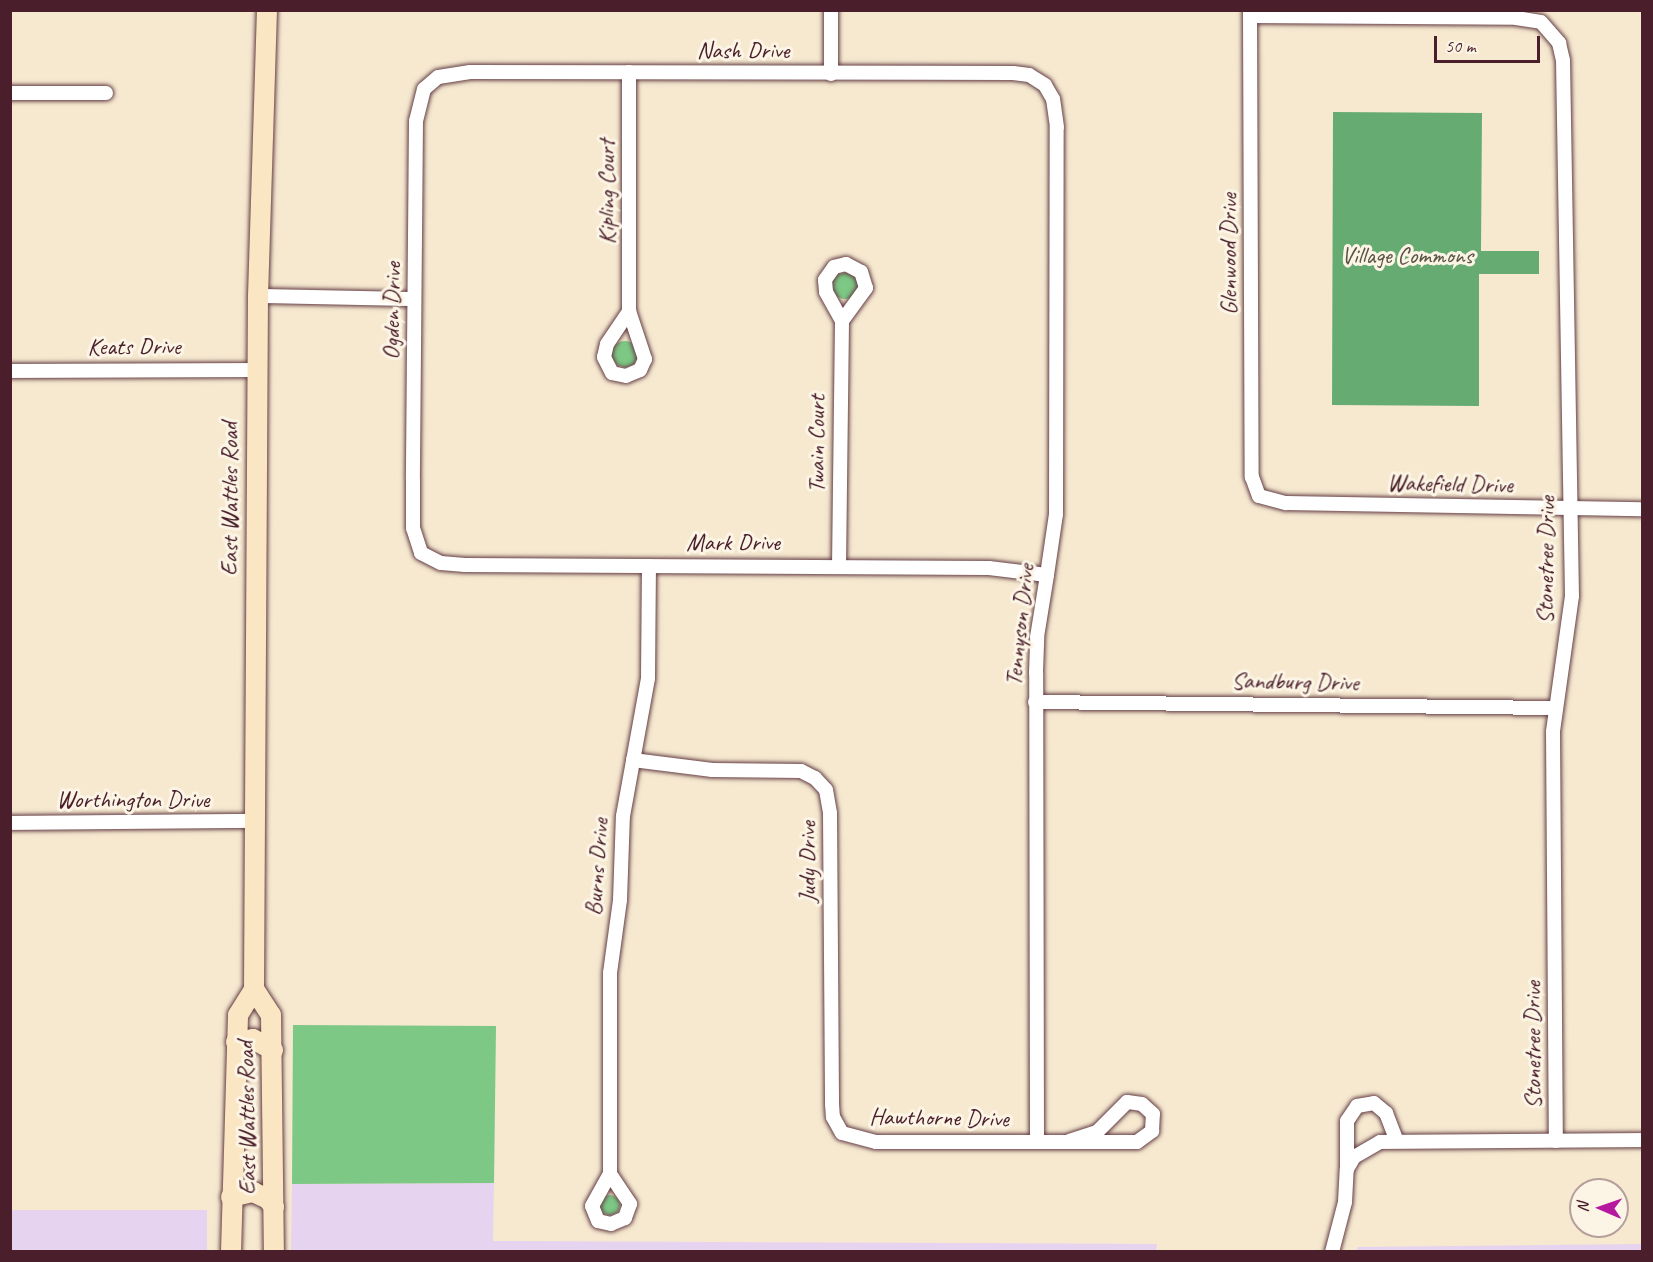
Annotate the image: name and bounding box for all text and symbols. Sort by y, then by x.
scale bar [1437,24,1544,62]
text: 50 m [1445,35,1476,57]
street label: Nash Drive [697,37,789,65]
street label: Kipling Court [593,140,621,244]
street label: Glenwood Drive [1215,193,1243,315]
park label: Village Commons [1341,242,1473,270]
street label: Ogden Drive [377,262,407,360]
street label: Keats Drive [87,333,181,361]
street label: Twain Court [803,395,831,493]
street label: East Wattles Road [216,422,244,576]
street label: Wakefield Drive [1387,469,1513,499]
street label: Stonetree Drive [1530,496,1562,624]
street label: Mark Drive [686,529,780,557]
street label: Tennyson Drive [999,562,1041,688]
street label: Sandburg Drive [1231,666,1359,698]
street label: Worthington Drive [56,786,210,814]
street label: Burns Drive [579,817,615,917]
street label: Judy Drive [794,821,822,903]
street label: Stonetree Drive [1519,981,1547,1109]
street label: East Wattles Road [231,1040,263,1196]
street label: Hawthorne Drive [869,1102,1009,1134]
north arrow [1569,1178,1629,1238]
text: N [1573,1202,1593,1213]

